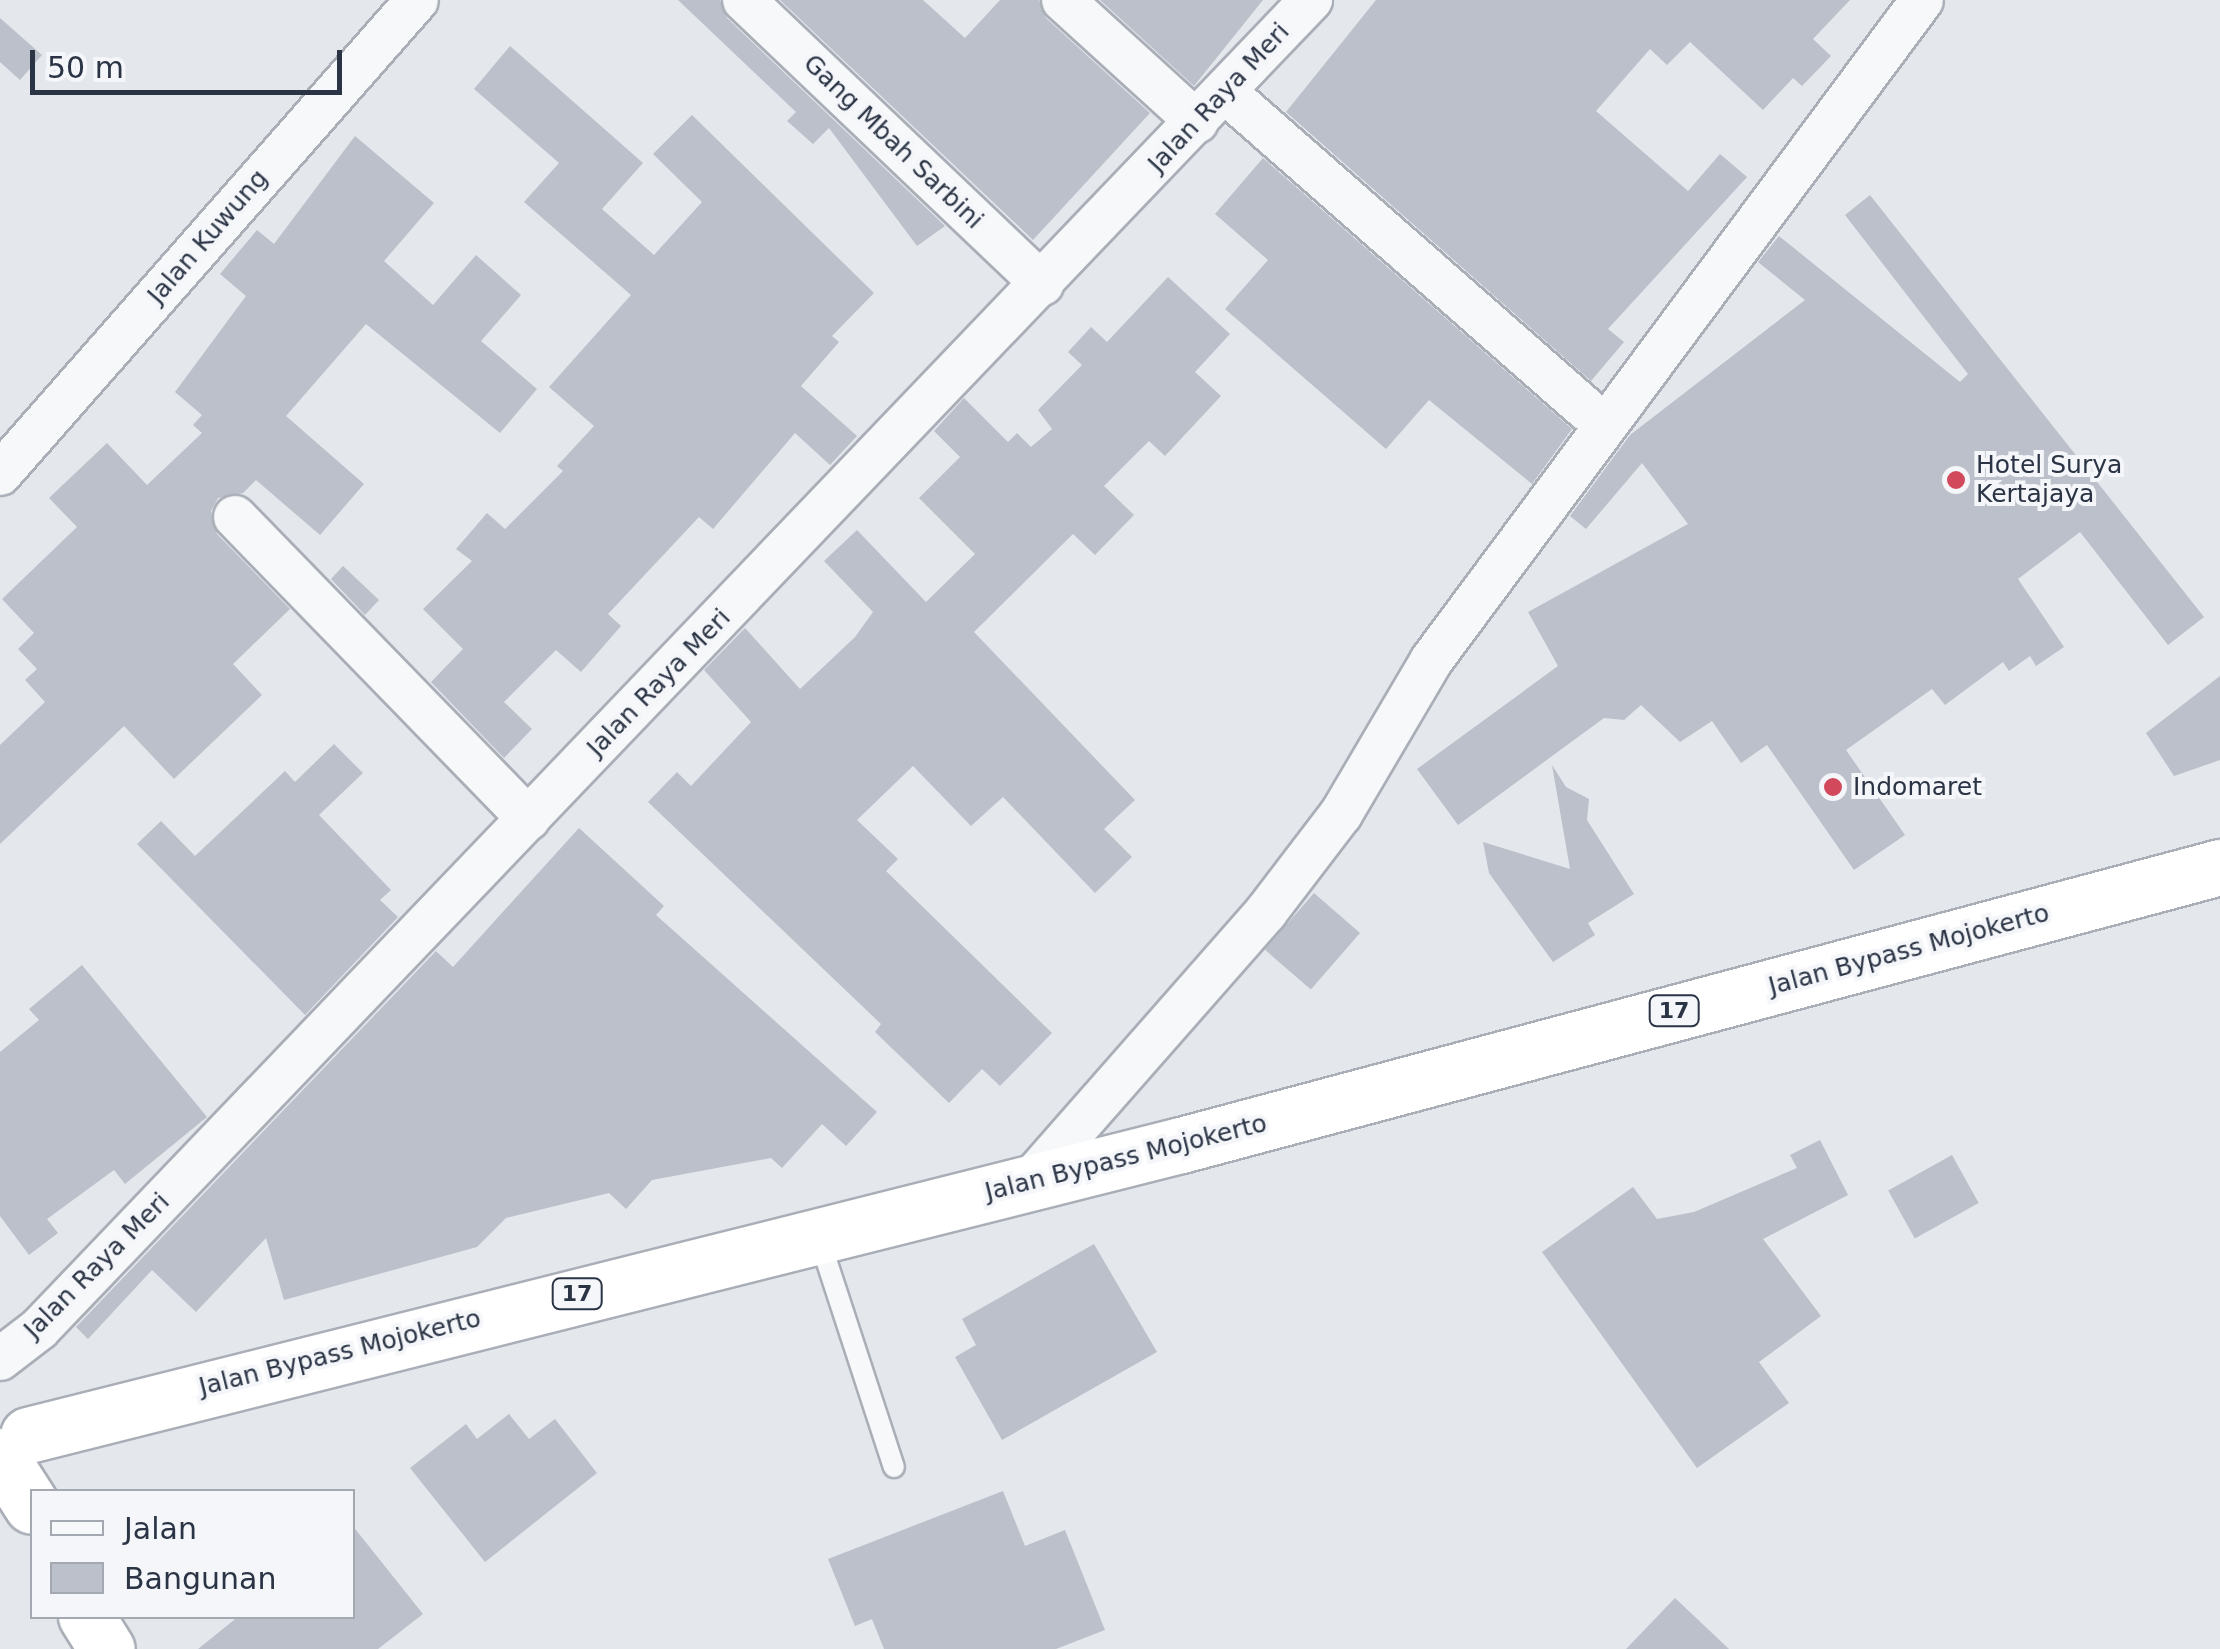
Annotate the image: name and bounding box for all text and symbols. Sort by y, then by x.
street label: Jalan Raya Meri [1142,17,1296,179]
scale bar [35,30,348,92]
street label: Gang Mbah Sarbini [797,49,989,235]
text: 50 m [47,50,124,85]
street label: Jalan Kuwung [142,164,274,310]
place label: Hotel Surya Kertajaya [1976,451,2122,510]
marker: Hotel Surya Kertajaya [1945,469,1967,491]
street label: Jalan Raya Meri [581,603,737,763]
place label: Indomaret [1853,772,1982,802]
marker: Indomaret [1822,776,1844,798]
street label: Jalan Bypass Mojokerto [1765,898,2053,1002]
road number: 17 [1646,994,1702,1028]
street label: Jalan Bypass Mojokerto [982,1108,1270,1208]
street label: Jalan Raya Meri [18,1187,176,1345]
road number: 17 [550,1277,604,1311]
street label: Jalan Bypass Mojokerto [196,1303,484,1403]
legend [30,1489,355,1619]
text: Jalan [124,1511,197,1546]
text: Bangunan [124,1561,276,1596]

